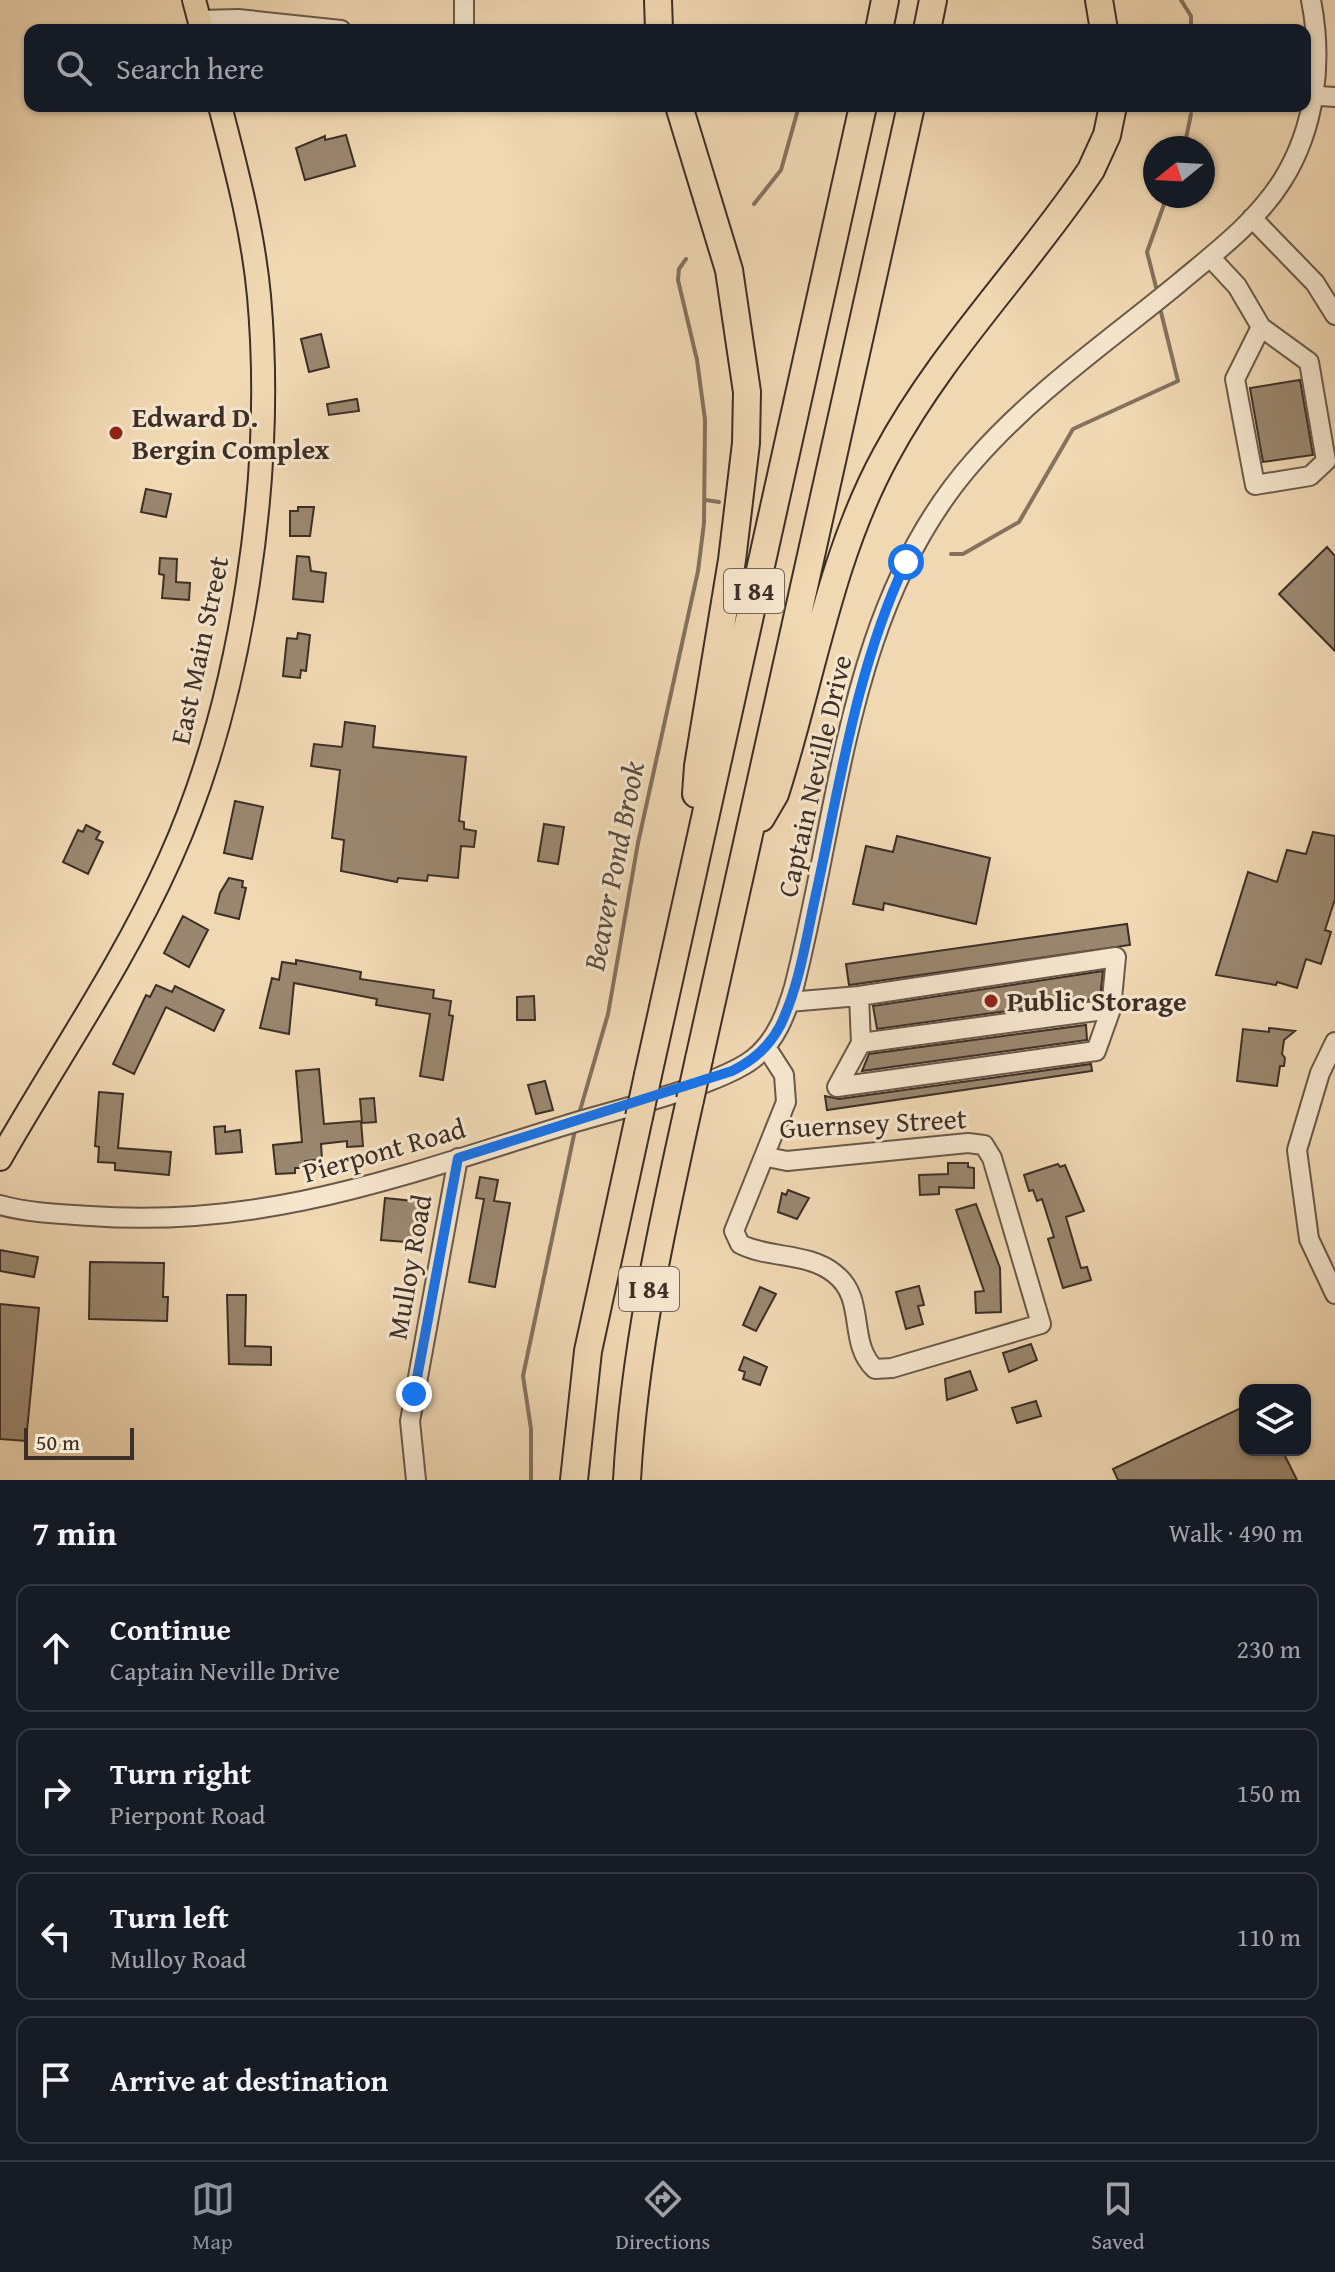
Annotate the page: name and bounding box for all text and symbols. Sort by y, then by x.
search box [24,24,1311,112]
icon: search [52,46,96,90]
text: Search here [116,46,264,90]
north arrow [1143,136,1215,208]
place label: Edward D. Bergin Complex [132,396,330,469]
marker: Edward D. Bergin Complex [107,424,125,442]
route start [888,544,924,580]
street label: East Main Street [159,552,238,748]
road number: I 84 [724,569,784,613]
street label: Captain Neville Drive [766,651,861,901]
water label: Beaver Pond Brook [571,757,655,975]
place label: Public Storage [1007,980,1187,1021]
marker: Public Storage [982,992,1000,1010]
street label: Guernsey Street [778,1097,968,1148]
street label: Pierpont Road [298,1107,470,1192]
street label: Mulloy Road [376,1191,441,1343]
road number: I 84 [619,1267,679,1311]
route end [396,1376,432,1412]
map controls [1239,1384,1311,1456]
button: layers [1239,1384,1311,1456]
scale bar [24,1424,134,1460]
text: 50 m [36,1426,80,1458]
text: 7 min [32,1508,117,1557]
text: Walk · 490 m [1169,1513,1303,1552]
text: Continue [110,1607,231,1651]
icon: ahead [34,1626,78,1670]
text: 230 m [1236,1629,1301,1668]
text: Captain Neville Drive [110,1651,340,1690]
text: Turn right [110,1751,251,1795]
icon: right [34,1770,78,1814]
text: 150 m [1236,1773,1301,1812]
text: Pierpont Road [110,1795,265,1834]
text: Turn left [110,1895,229,1939]
icon: left [34,1914,78,1958]
text: 110 m [1236,1917,1301,1956]
text: Mulloy Road [110,1939,246,1978]
icon: arrive [34,2058,78,2102]
text: Arrive at destination [110,2058,388,2102]
tab: Map [191,2177,235,2257]
tab: Directions [616,2177,710,2257]
tab: Saved [1091,2177,1144,2257]

